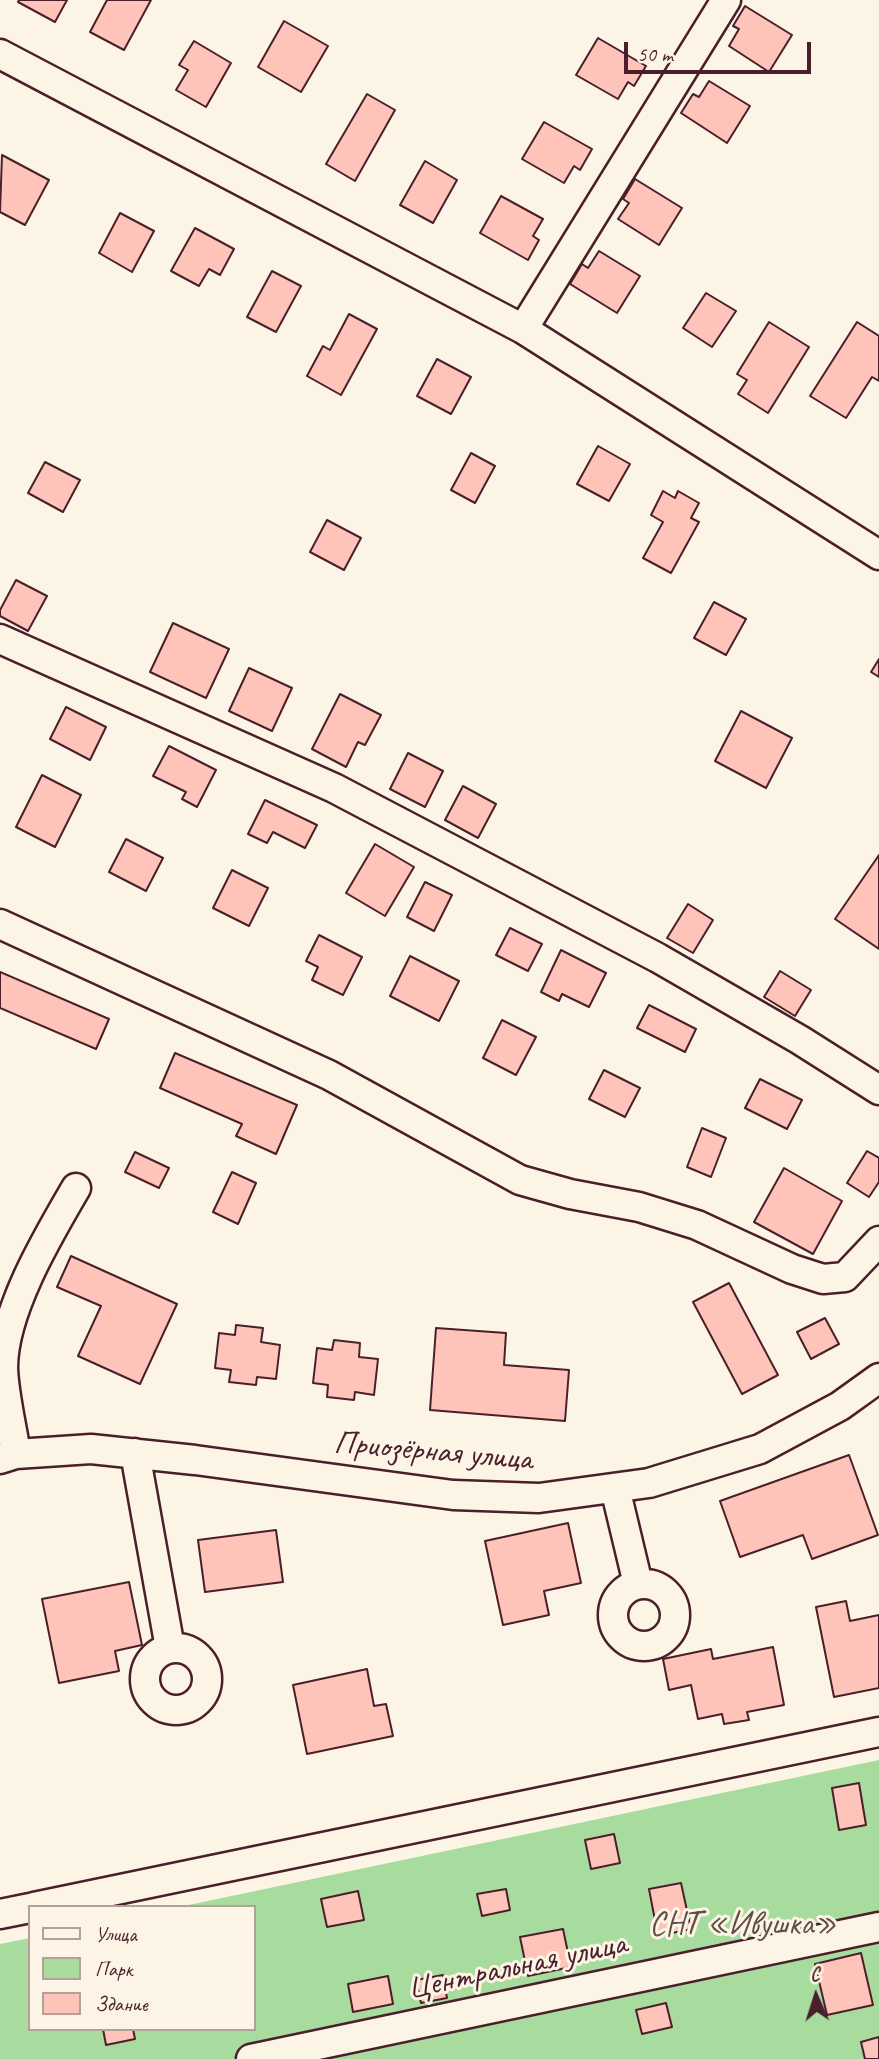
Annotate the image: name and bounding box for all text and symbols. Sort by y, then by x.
scale bar [627,28,814,72]
text: 50 m [637,41,673,67]
street label: Приозёрная улица [332,1424,534,1480]
legend [28,1905,256,2031]
park label: СНТ «Ивушка» [649,1905,837,1945]
text: Улица [95,1921,137,1947]
street label: Центральная улица [404,1924,630,2010]
text: Парк [95,1956,132,1982]
north arrow [781,1961,851,2031]
text: С [810,1963,820,1987]
text: Здание [95,1991,148,2017]

